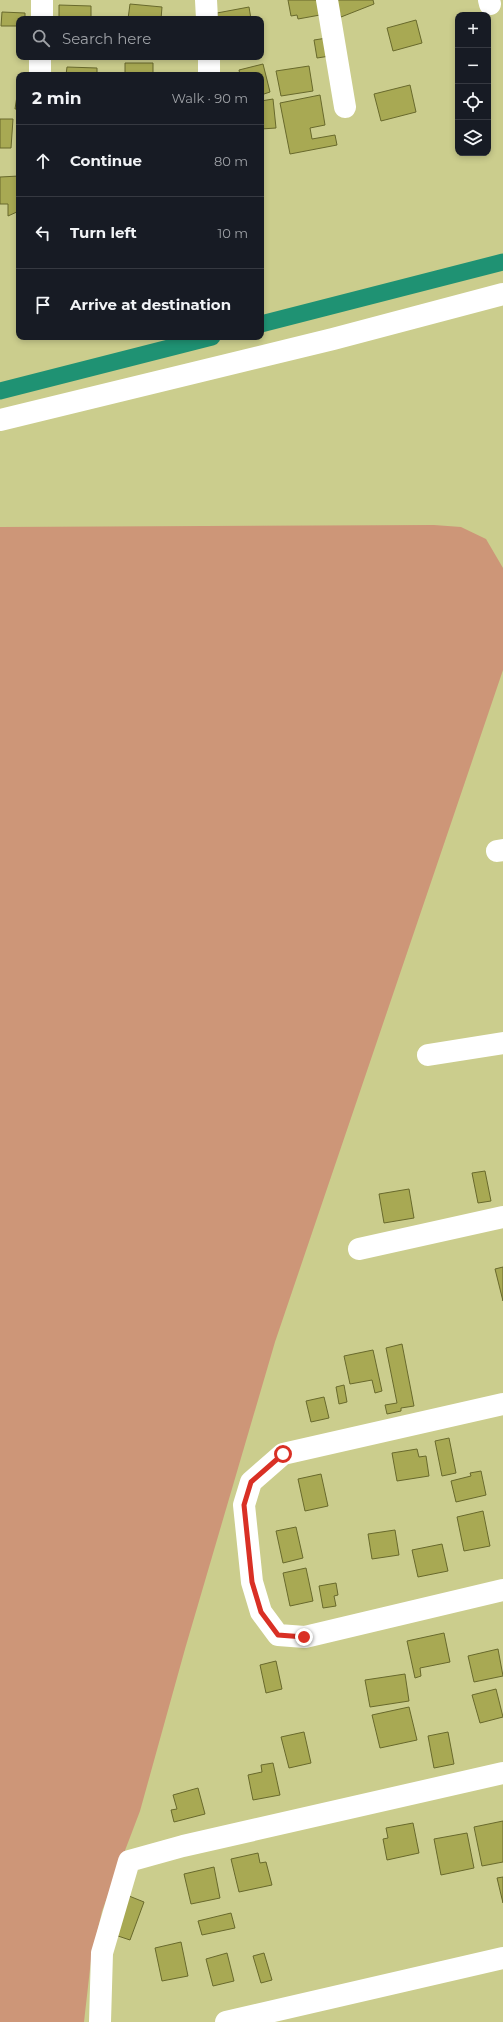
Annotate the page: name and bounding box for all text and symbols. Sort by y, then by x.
map controls [455,12,491,156]
button: + [455,12,491,48]
search box [16,16,264,60]
icon: search [30,27,52,49]
text: Search here [62,29,151,48]
button: − [455,48,491,84]
button: locate [455,84,491,120]
text: 2 min [32,88,82,108]
text: Walk · 90 m [172,90,248,106]
button: layers [455,120,491,156]
icon: ahead [32,150,54,172]
text: Continue [70,151,142,170]
text: 80 m [214,153,248,169]
icon: left [32,222,54,244]
text: Turn left [70,223,137,242]
text: 10 m [218,225,248,241]
icon: arrive [32,294,54,316]
text: Arrive at destination [70,295,231,314]
route start [274,1445,292,1463]
route end [295,1628,313,1646]

